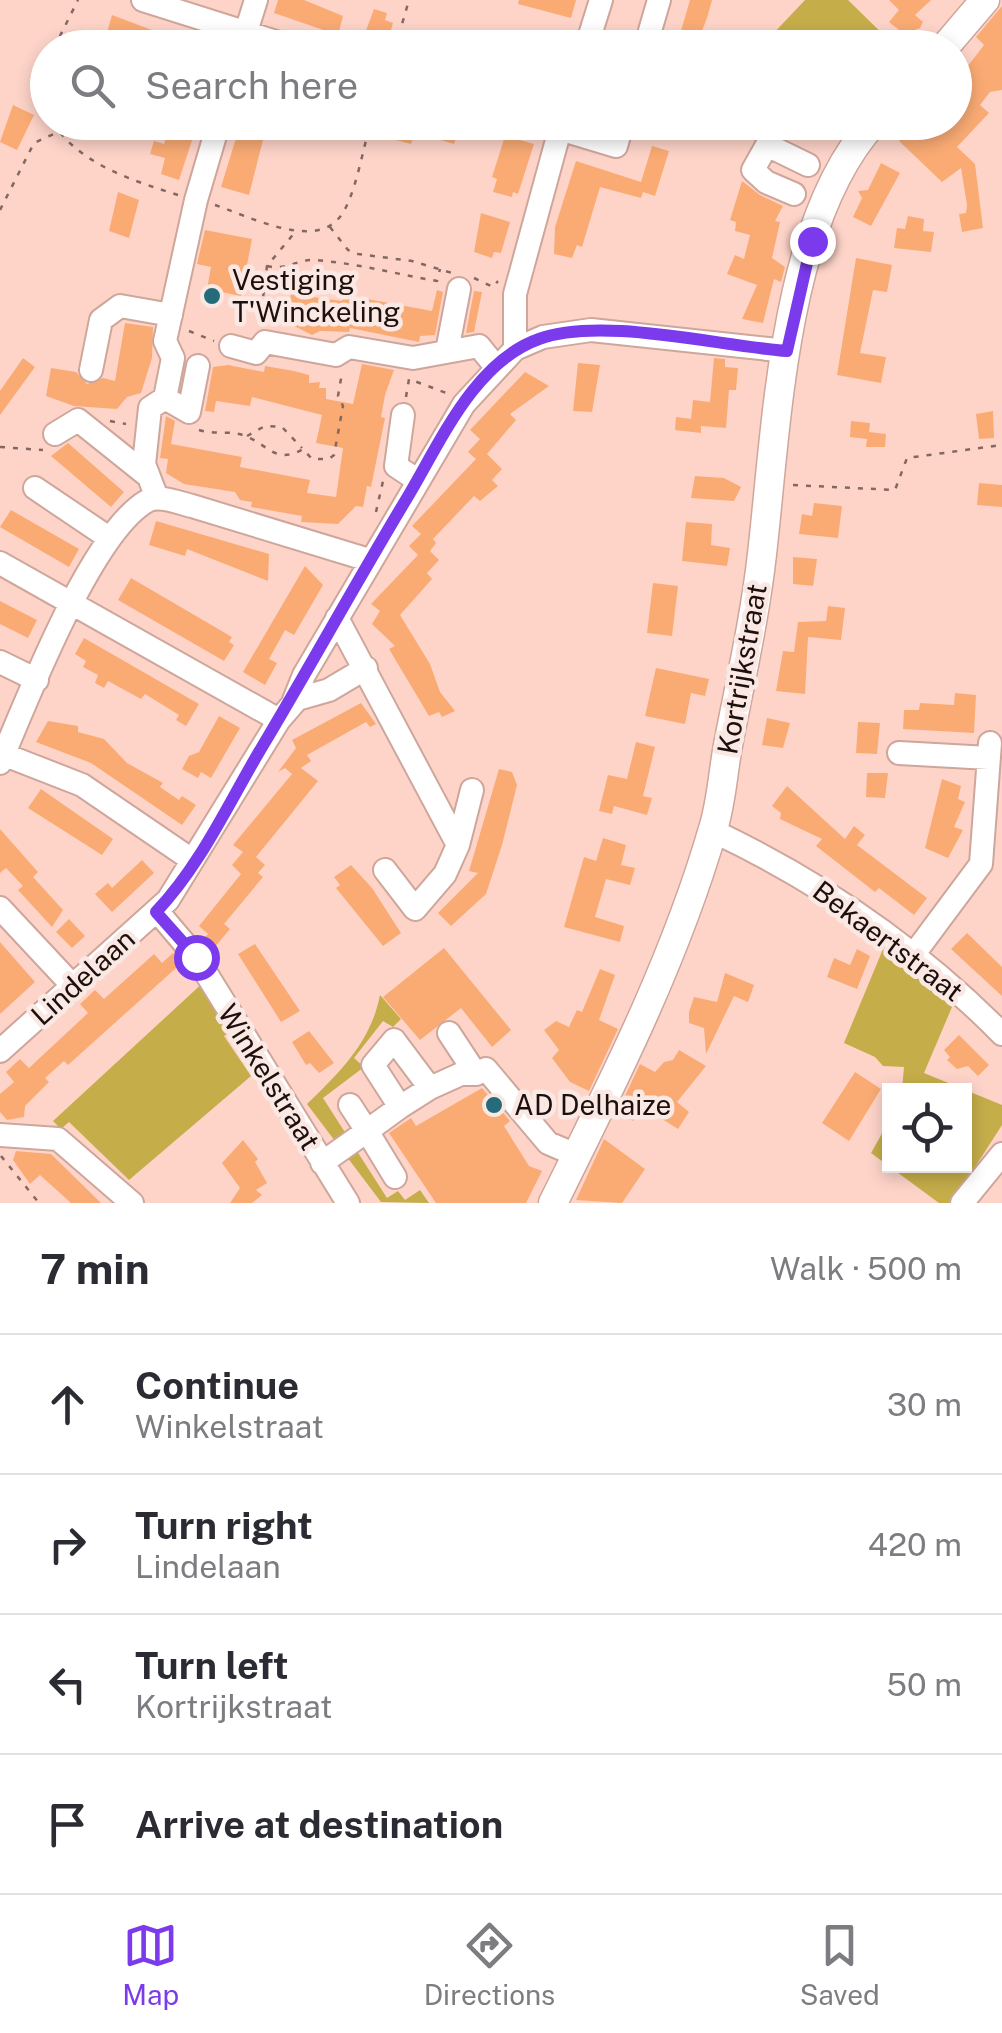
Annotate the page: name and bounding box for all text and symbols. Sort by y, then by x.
search box [30,30,972,140]
icon: search [65,58,120,113]
text: Search here [145,63,358,108]
route end [790,219,836,265]
place label: Vestiging T'Winckeling [232,263,401,328]
marker: Vestiging T'Winckeling [201,285,223,307]
street label: Kortrijkstraat [710,581,773,757]
street label: Bekaertstraat [807,873,970,1008]
street label: Lindelaan [24,922,141,1032]
route start [174,935,220,981]
street label: Winkelstraat [212,998,327,1156]
map controls [882,1083,972,1173]
button: locate [882,1083,972,1173]
place label: AD Delhaize [514,1088,671,1121]
marker: AD Delhaize [483,1094,505,1116]
text: 7 min [40,1244,150,1293]
text: Walk · 500 m [770,1250,962,1287]
text: Continue [135,1363,299,1408]
icon: ahead [40,1377,95,1432]
text: 30 m [887,1386,962,1423]
text: Winkelstraat [135,1408,324,1445]
text: Turn right [135,1503,313,1548]
icon: right [40,1517,95,1572]
text: 420 m [868,1526,962,1563]
text: Lindelaan [135,1548,281,1585]
text: Turn left [135,1643,289,1688]
icon: left [40,1657,95,1712]
text: 50 m [886,1666,962,1703]
text: Kortrijkstraat [135,1688,332,1725]
icon: arrive [40,1797,95,1852]
text: Arrive at destination [135,1802,503,1847]
tab: Map [122,1918,179,2011]
tab: Directions [424,1918,555,2011]
tab: Saved [800,1918,880,2011]

